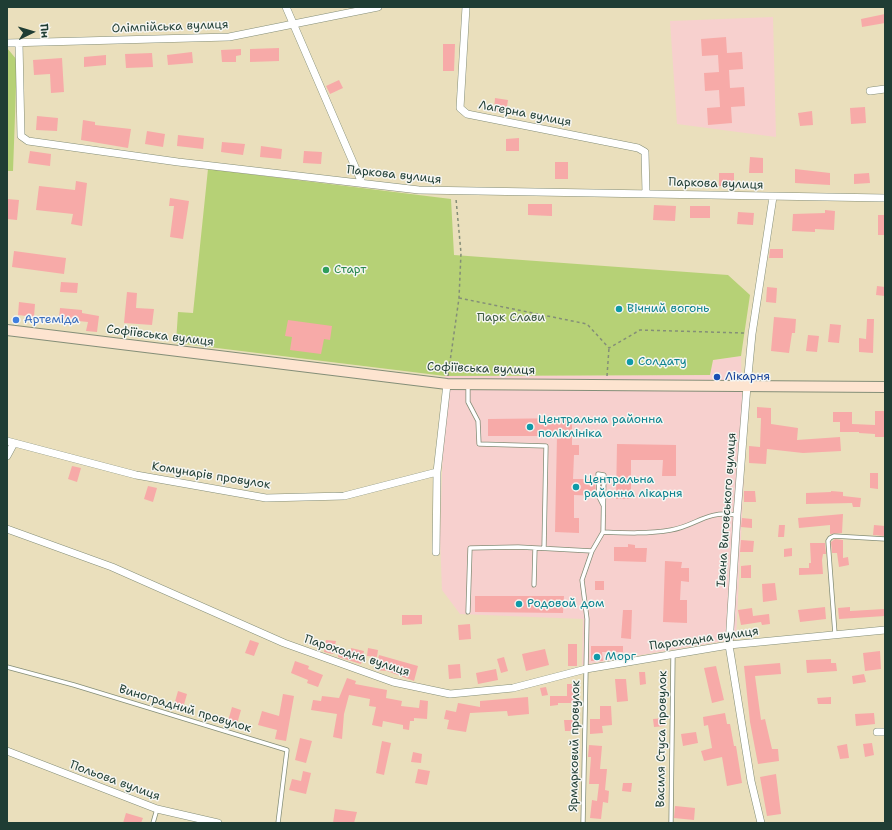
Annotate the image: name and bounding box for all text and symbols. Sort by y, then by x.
north arrow [12,12,52,52]
street label: Олімпійська вулиця [111,18,229,36]
text: Пн [36,23,53,39]
street label: Лагерна вулиця [478,98,572,130]
street label: Паркова вулиця [346,163,442,187]
street label: Паркова вулиця [668,175,764,193]
place label: Старт [334,263,366,277]
marker: Старт [321,265,331,275]
place label: Вічний вогонь [627,302,709,316]
marker: Вічний вогонь [614,304,624,314]
park label: Парк Слави [477,311,545,325]
place label: Артеміда [24,313,79,327]
marker: Артеміда [11,315,21,325]
street label: Софіївська вулиця [105,322,215,350]
place label: Солдату [638,355,687,369]
marker: Солдату [625,357,635,367]
street label: Софіївська вулиця [427,360,535,378]
place label: Лікарня [725,370,770,384]
marker: Лікарня [712,372,722,382]
place label: Центральна районна поліклініка [538,413,663,441]
marker: Центральна районна поліклініка [525,422,535,432]
street label: Івана Виговського вулиця [714,432,740,588]
street label: Комунарів провулок [151,460,271,492]
place label: Центральна районна лікарня [584,473,683,501]
marker: Центральна районна лікарня [571,482,581,492]
place label: Родовой дом [527,597,604,611]
marker: Родовой дом [514,599,524,609]
street label: Пароходна вулиця [648,624,760,654]
street label: Пароходна вулиця [302,632,412,680]
place label: Морг [605,650,636,664]
marker: Морг [592,652,602,662]
street label: Василя Стуса провулок [654,670,670,808]
street label: Ярмарковий провулок [567,680,583,812]
street label: Виноградний провулок [117,682,253,736]
street label: Польова вулиця [68,758,162,804]

